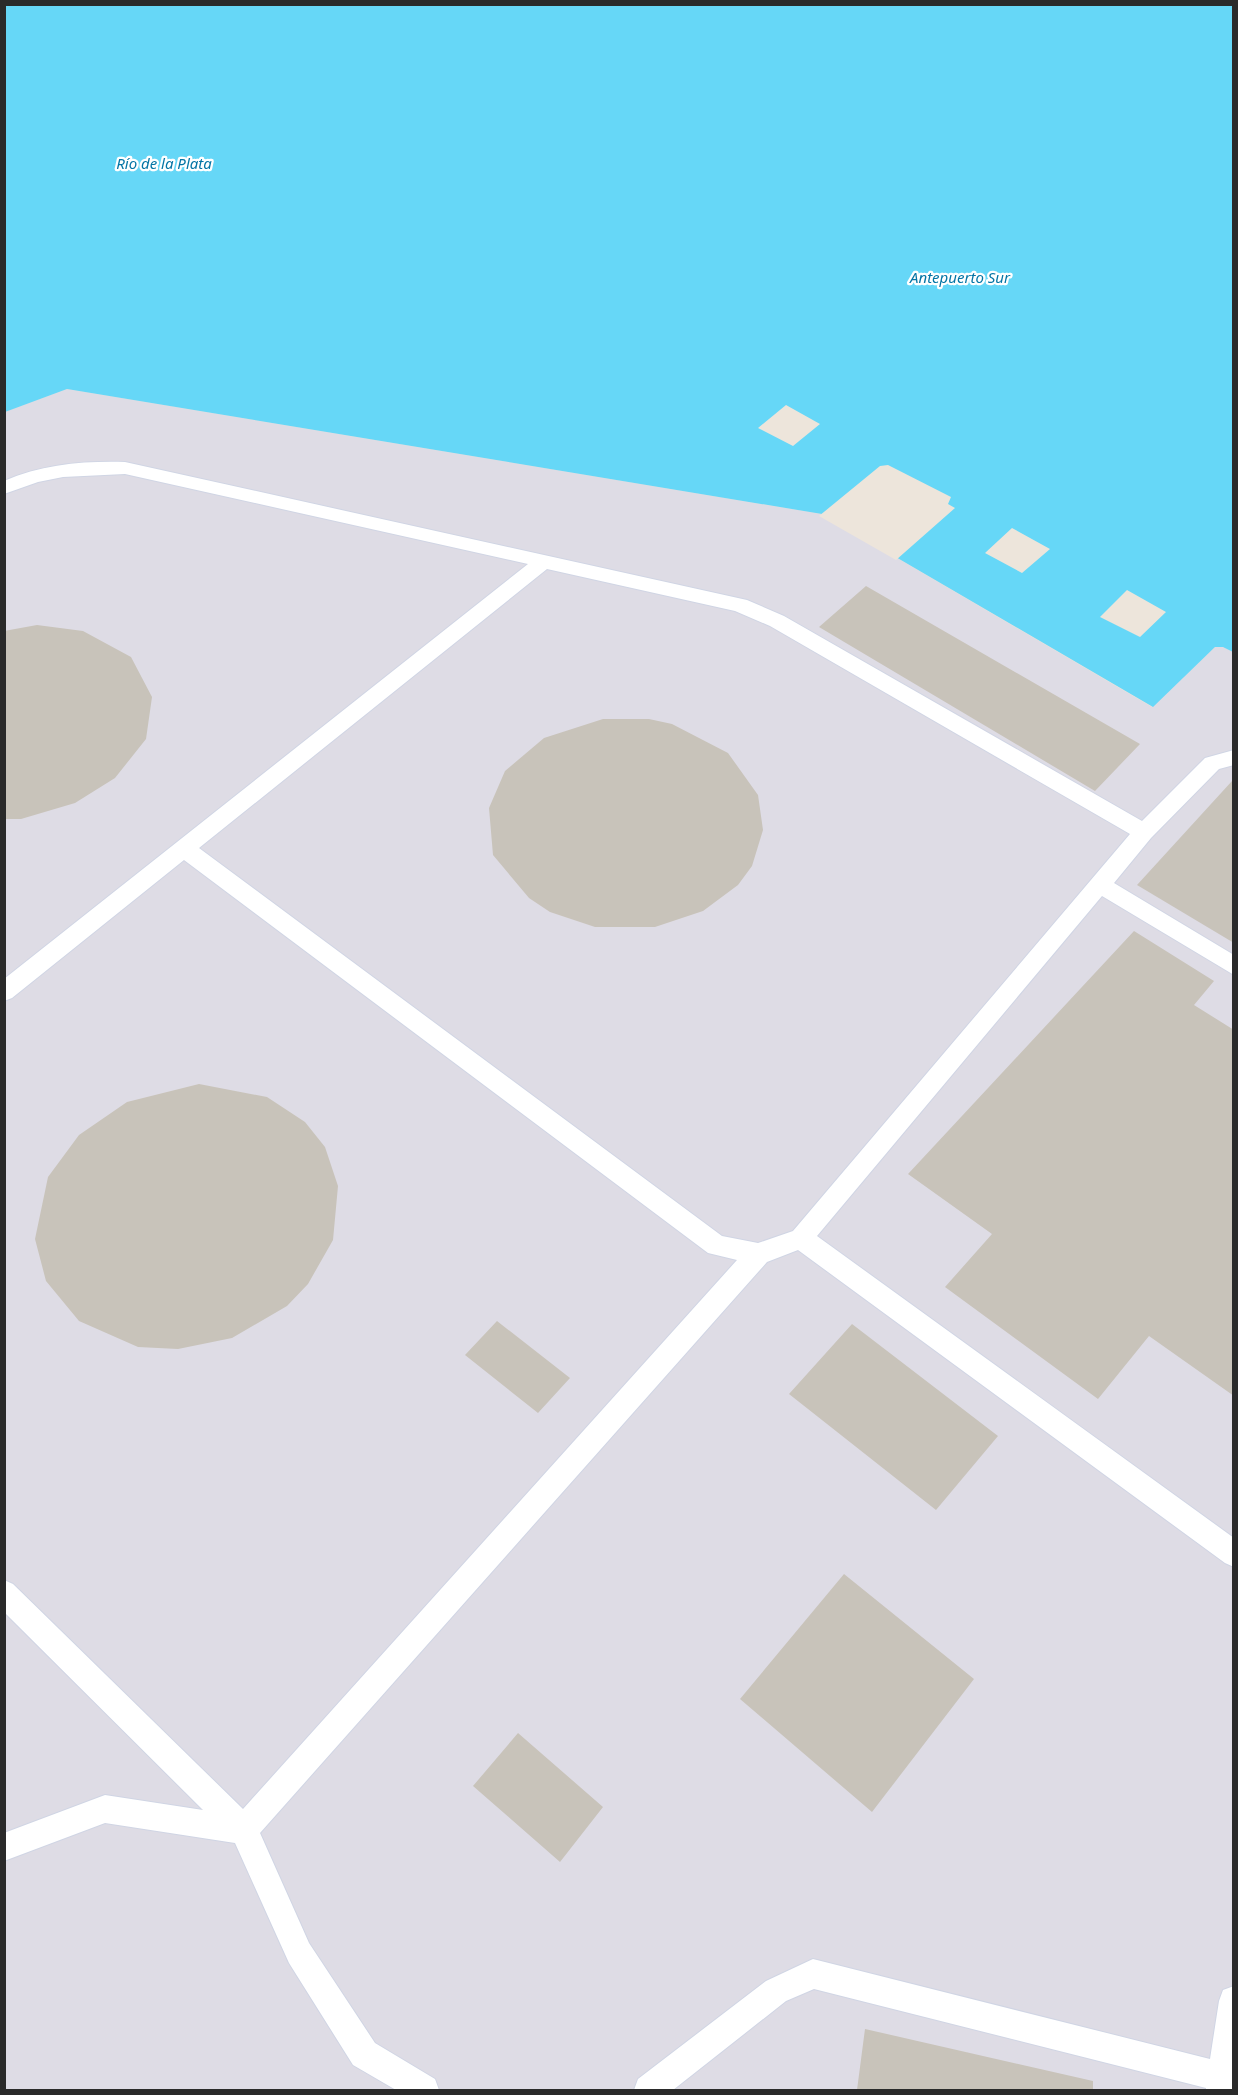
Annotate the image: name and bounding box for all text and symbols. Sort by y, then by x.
water label: Río de la Plata [116,153,212,173]
water label: Antepuerto Sur [909,267,1011,287]

